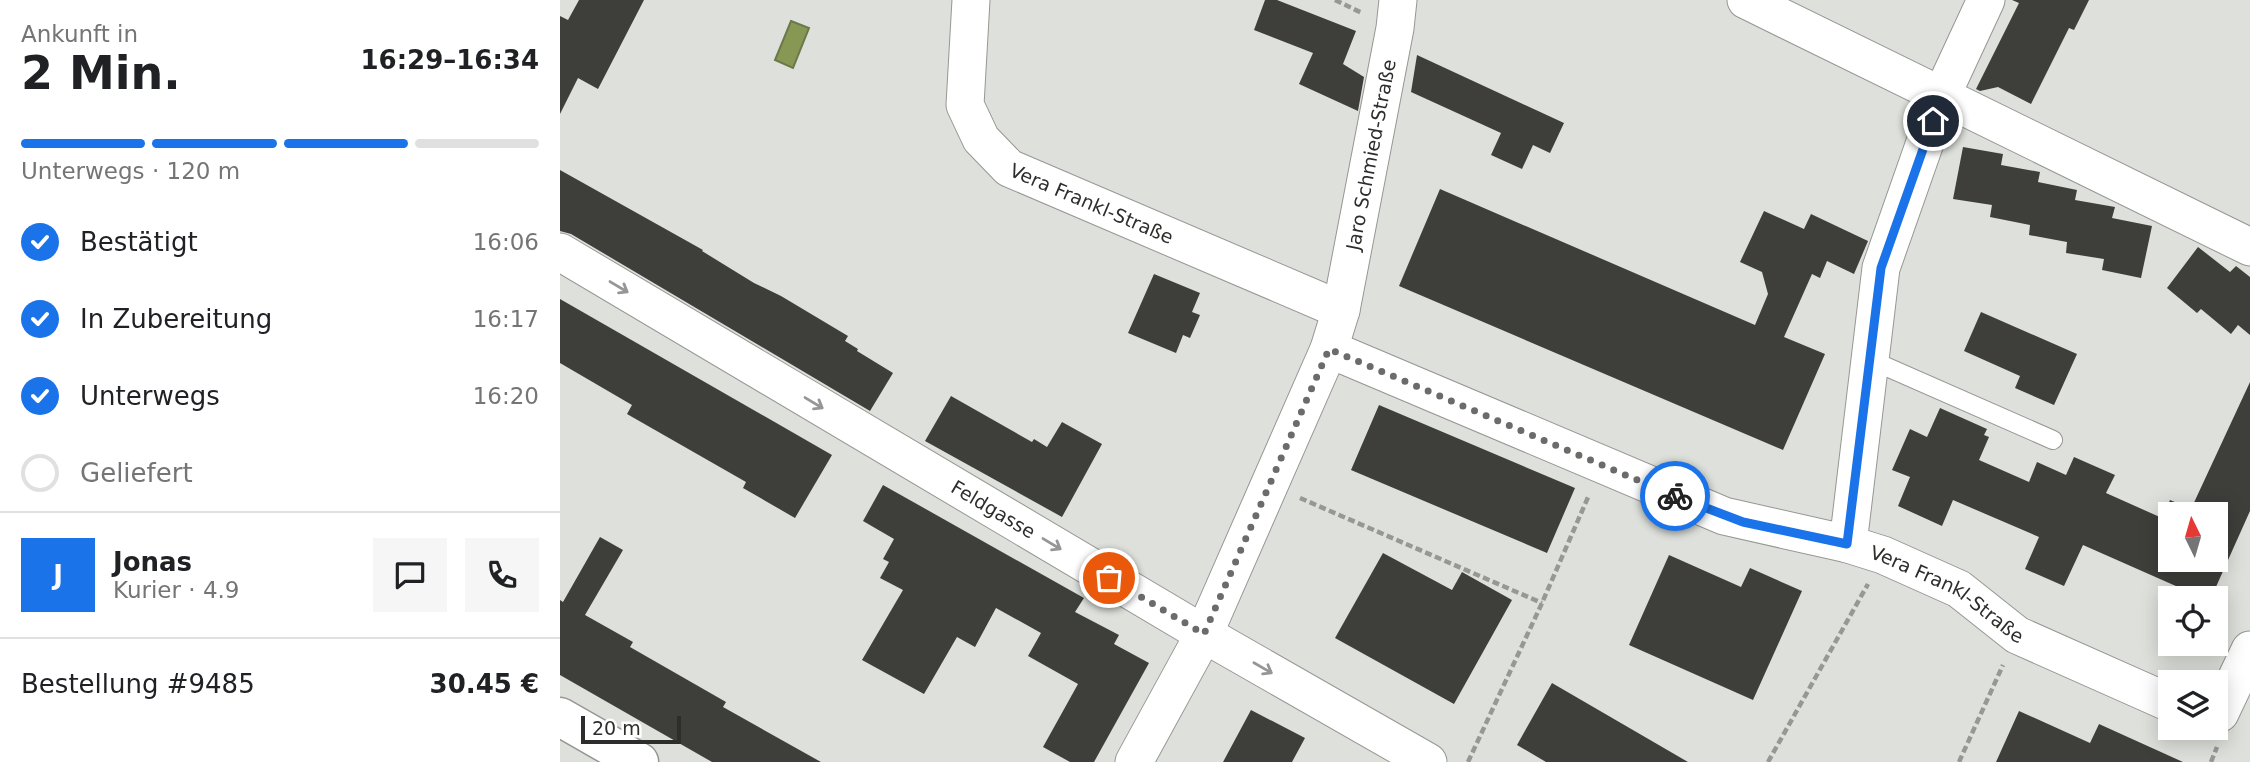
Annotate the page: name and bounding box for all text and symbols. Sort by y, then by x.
text: Ankunft in [21,21,138,47]
text: 16:29–16:34 [360,45,539,75]
text: 2 Min. [21,46,181,100]
street label: Jaro Schmied-Straße [1342,57,1400,253]
pin [1903,91,1963,151]
icon: home [1914,102,1952,140]
text: Unterwegs · 120 m [21,158,240,184]
street label: Vera Frankl-Straße [1007,159,1177,248]
icon: check [21,223,59,261]
text: Bestätigt [80,227,198,257]
text: 16:06 [473,229,539,255]
one-way arrow [608,280,628,294]
icon: check [21,300,59,338]
text: In Zubereitung [80,304,272,334]
text: 16:17 [473,306,539,332]
icon: check [21,377,59,415]
text: Unterwegs [80,381,220,411]
text: 16:20 [473,383,539,409]
one-way arrow [804,396,824,410]
text: Geliefert [80,458,193,488]
courier [1640,461,1710,531]
street label: Feldgasse [947,476,1040,543]
icon: bike [1656,477,1694,515]
north arrow [2158,502,2228,572]
map controls [2158,502,2228,740]
one-way arrow [1042,537,1062,551]
button: chat [373,538,447,612]
button: phone [465,538,539,612]
street label: Vera Frankl-Straße [1868,541,2027,647]
text: Jonas [113,547,192,577]
pin [1079,548,1139,608]
icon: bag [1090,559,1128,597]
text: J [53,560,63,590]
text: Kurier · 4.9 [113,577,239,603]
button: locate [2158,586,2228,656]
one-way arrow [1253,661,1273,675]
text: Bestellung #9485 [21,669,255,699]
text: 30.45 € [430,669,539,699]
button: layers [2158,670,2228,740]
scale bar [581,713,681,745]
text: 20 m [592,717,641,739]

